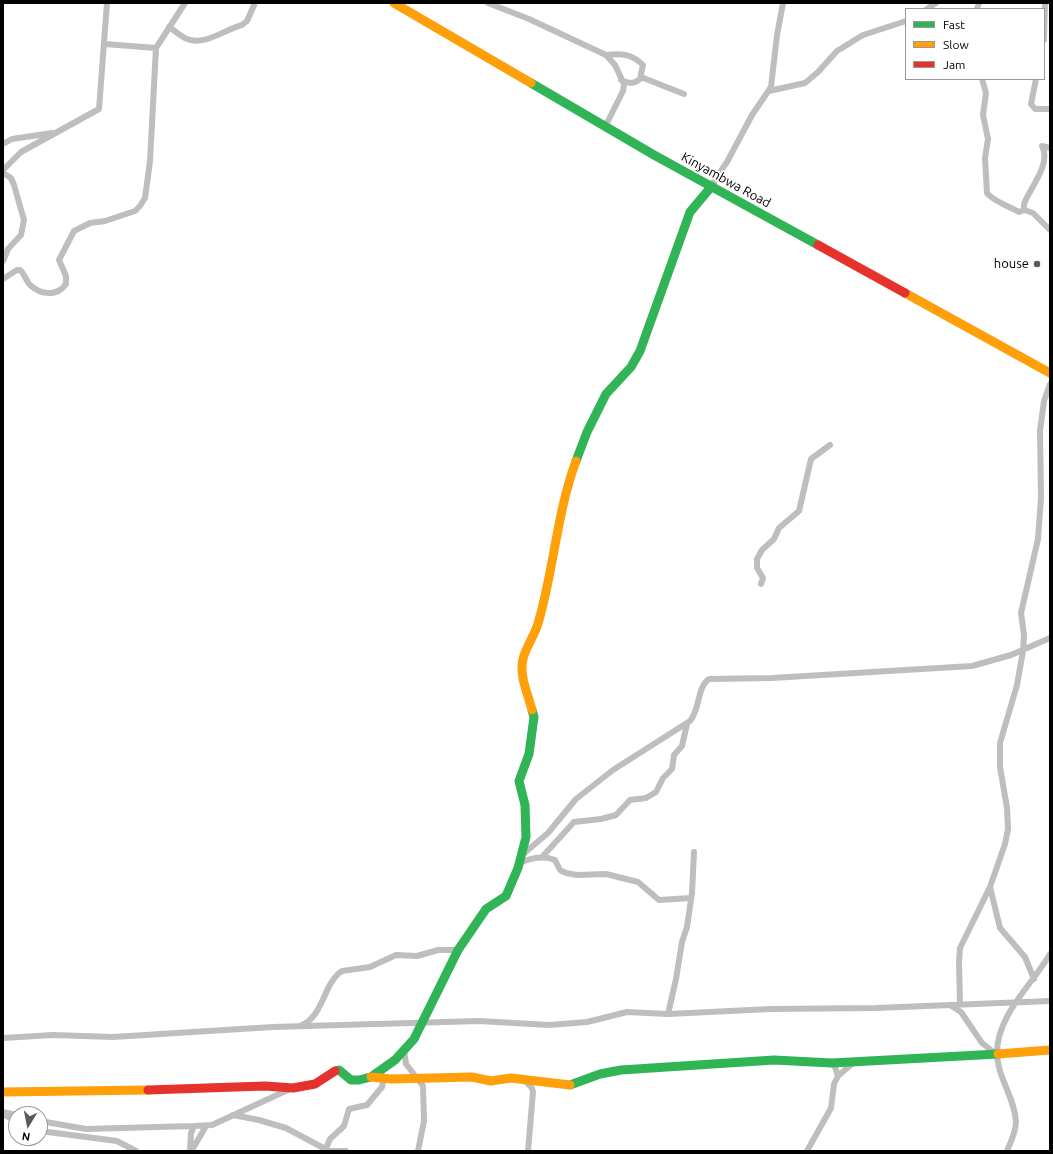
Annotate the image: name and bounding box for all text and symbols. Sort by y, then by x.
legend [905,8,1045,80]
text: Fast [943,18,965,31]
text: Slow [943,38,969,51]
text: Jam [943,58,965,71]
street label: Kinyambwa Road [678,149,774,211]
place label: house [994,256,1029,272]
marker: house [1032,259,1042,269]
north arrow [8,1106,48,1146]
text: N [21,1130,31,1143]

